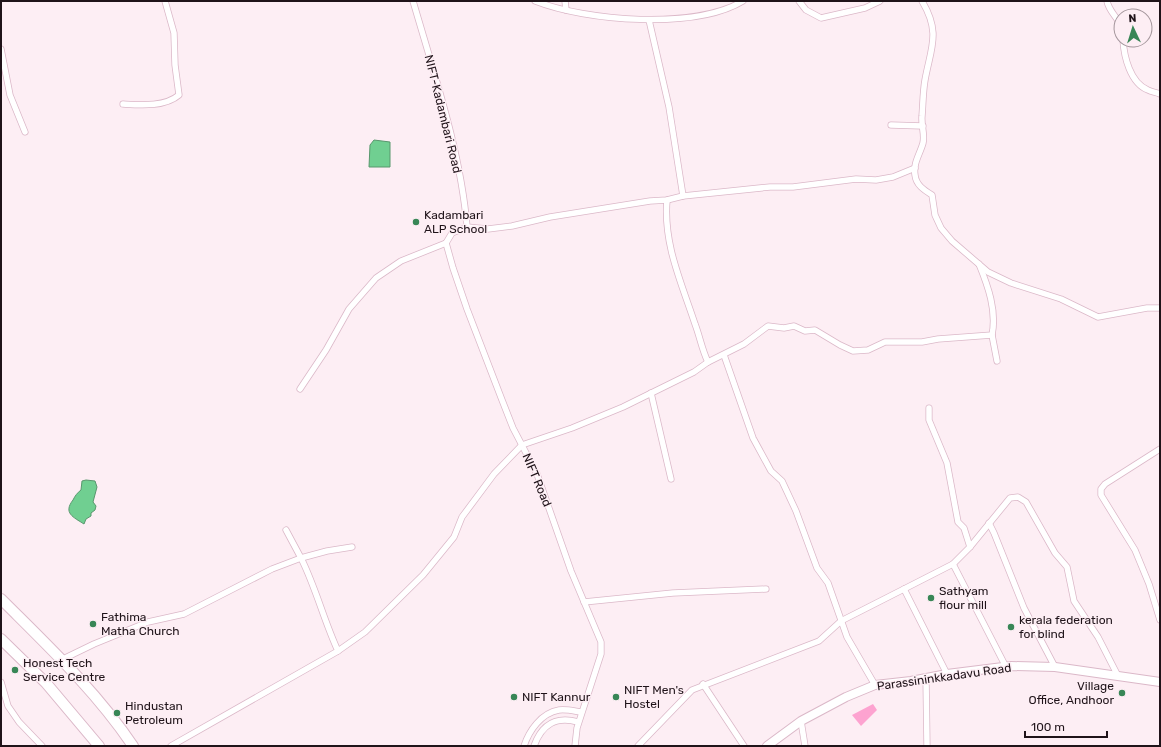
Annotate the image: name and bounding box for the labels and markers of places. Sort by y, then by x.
place label: Kadambari ALP School [424,208,487,236]
marker: Kadambari ALP School [411,217,421,227]
place label: Sathyam flour mill [939,584,989,612]
marker: Sathyam flour mill [926,593,936,603]
place label: Fathima Matha Church [101,610,180,638]
place label: kerala federation for blind [1019,613,1113,641]
marker: Fathima Matha Church [88,619,98,629]
marker: kerala federation for blind [1006,622,1016,632]
place label: Honest Tech Service Centre [23,656,106,684]
marker: Honest Tech Service Centre [10,665,20,675]
place label: Village Office, Andhoor [1029,679,1114,707]
place label: NIFT Men's Hostel [624,683,684,711]
marker: Village Office, Andhoor [1117,688,1127,698]
place label: NIFT Kannur [522,690,591,704]
marker: NIFT Kannur [509,692,519,702]
marker: NIFT Men's Hostel [611,692,621,702]
place label: Hindustan Petroleum [125,699,183,727]
marker: Hindustan Petroleum [112,708,122,718]

